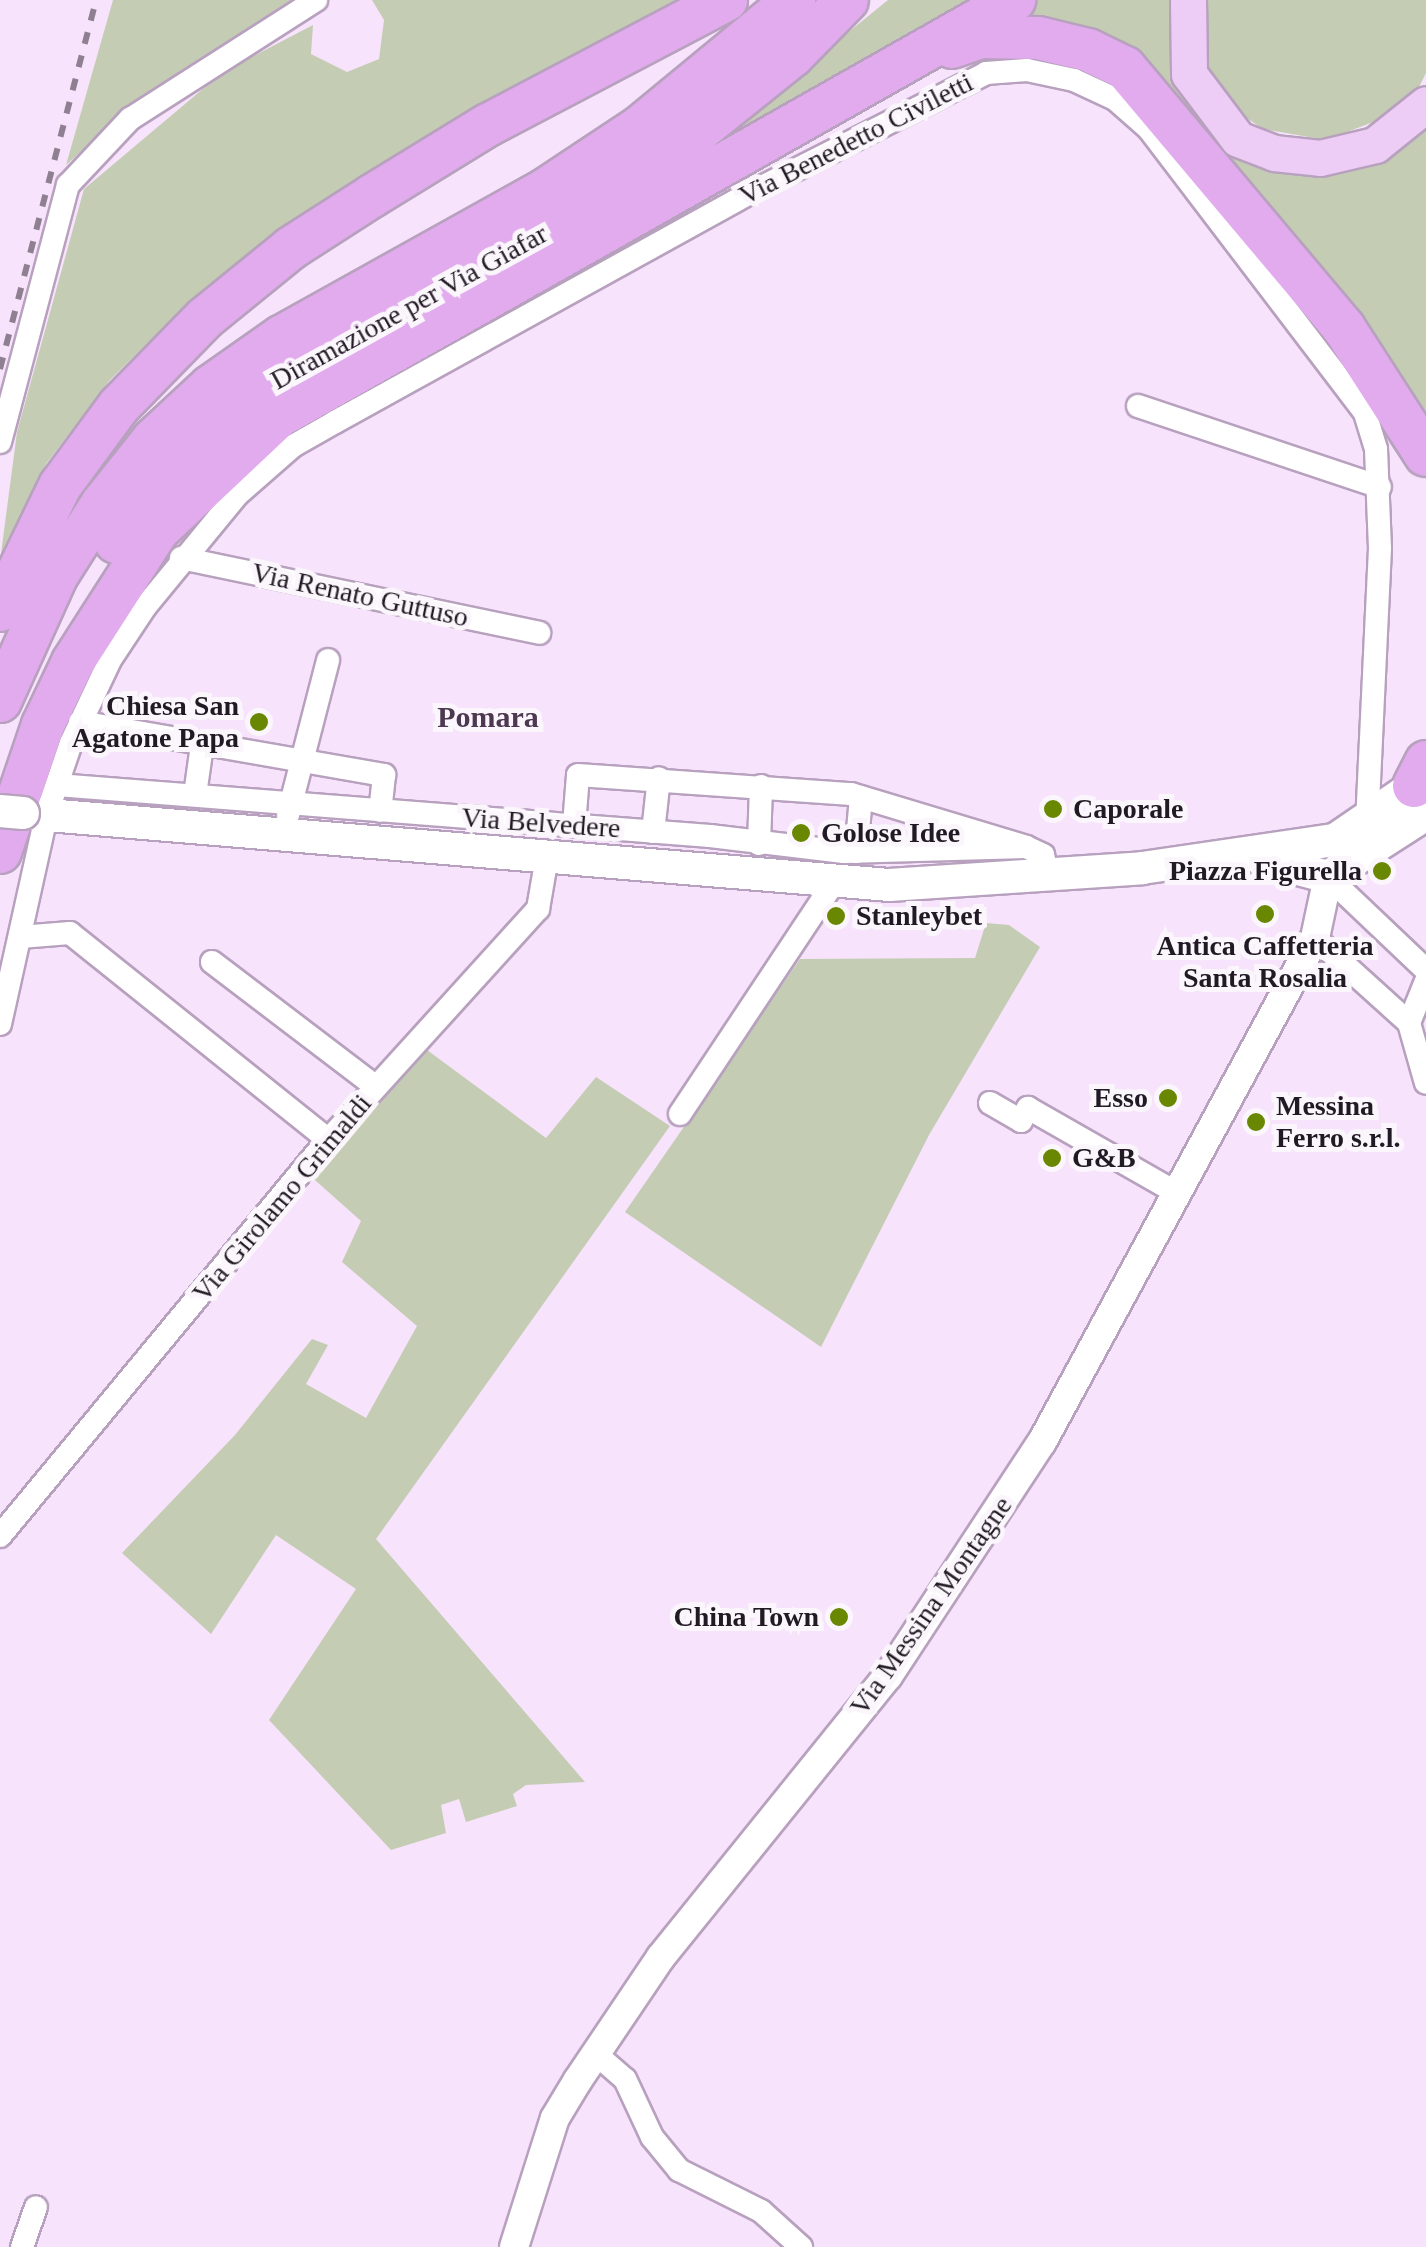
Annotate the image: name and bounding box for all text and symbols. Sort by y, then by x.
street label: Via Benedetto Civiletti [733,65,979,213]
street label: Diramazione per Via Giafar [265,217,553,397]
street label: Via Renato Guttuso [249,556,471,634]
place label: Chiesa San Agatone Papa [72,689,239,755]
district label: Pomara [437,699,539,735]
marker: Chiesa San Agatone Papa [248,711,270,733]
place label: Caporale [1073,792,1183,826]
marker: Caporale [1042,798,1064,820]
street label: Via Belvedere [460,801,622,845]
place label: Golose Idee [821,816,960,850]
marker: Golose Idee [790,822,812,844]
place label: Piazza Figurella [1169,854,1362,888]
marker: Piazza Figurella [1371,860,1393,882]
place label: Stanleybet [856,899,982,933]
marker: Antica Caffetteria Santa Rosalia [1254,903,1276,925]
marker: Stanleybet [825,905,847,927]
place label: Antica Caffetteria Santa Rosalia [1157,929,1373,995]
place label: Esso [1094,1081,1148,1115]
street label: Via Girolamo Grimaldi [185,1087,379,1309]
marker: Esso [1157,1087,1179,1109]
place label: Messina Ferro s.r.l. [1276,1089,1400,1155]
marker: Messina Ferro s.r.l. [1245,1111,1267,1133]
place label: G&B [1072,1141,1136,1175]
marker: G&B [1041,1147,1063,1169]
street label: Via Messina Montagne [843,1490,1019,1722]
place label: China Town [673,1600,819,1634]
marker: China Town [828,1606,850,1628]

